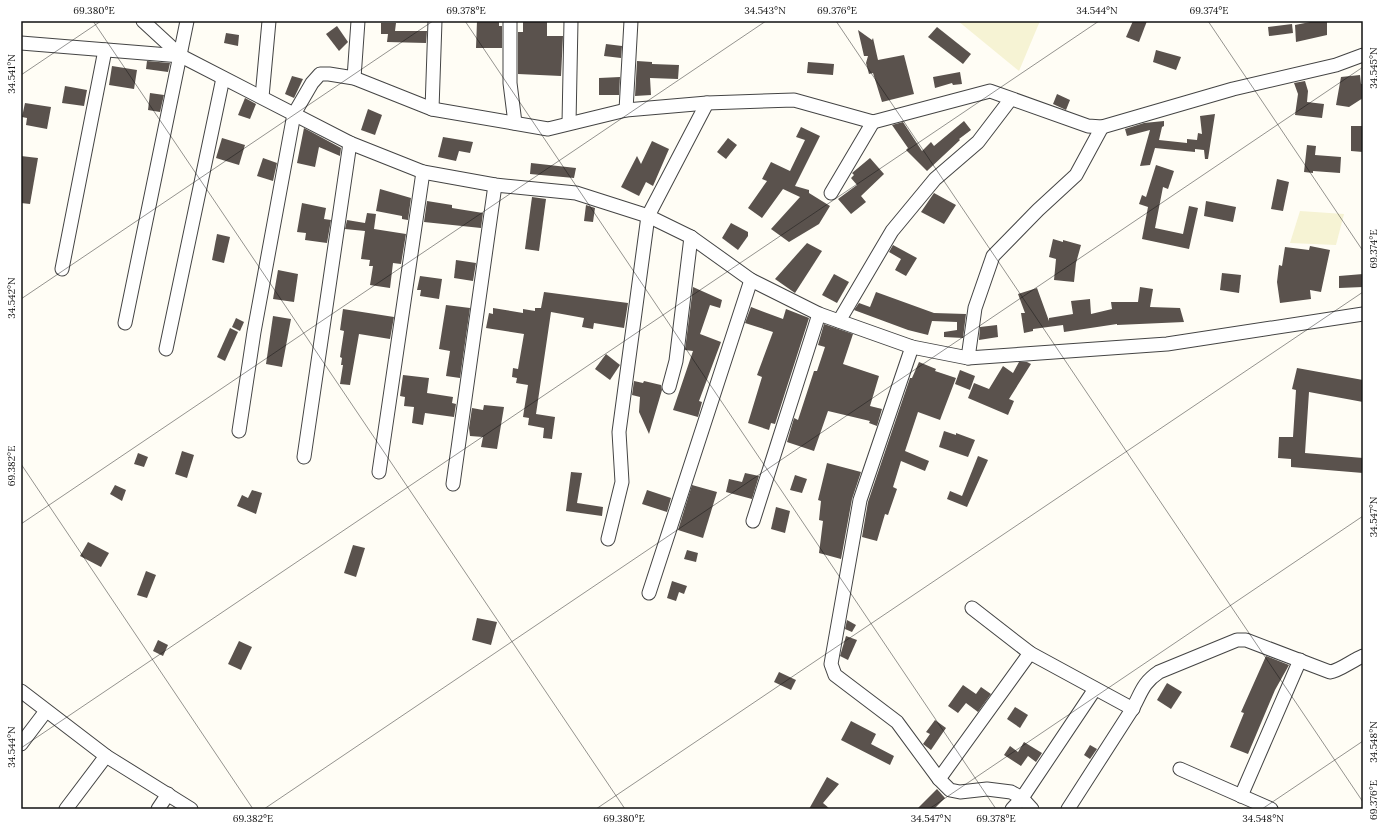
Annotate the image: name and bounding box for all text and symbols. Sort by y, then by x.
text: 69.380°E [73,4,115,17]
text: 69.378°E [446,4,486,17]
text: 34.543°N [744,4,786,17]
text: 69.376°E [817,4,857,17]
text: 34.544°N [1076,4,1118,17]
text: 69.374°E [1189,4,1229,17]
text: 34.545°N [1367,47,1380,89]
text: 34.541°N [5,54,18,94]
text: 69.374°E [1367,229,1380,269]
text: 34.542°N [5,277,18,319]
text: 69.382°E [5,446,18,486]
text: 34.547°N [1367,496,1380,537]
text: 34.548°N [1367,721,1380,763]
text: 34.544°N [5,726,18,768]
text: 69.376°E [1367,780,1380,820]
text: 69.382°E [233,812,273,825]
text: 69.380°E [603,812,645,825]
text: 34.547°N [911,812,952,825]
text: 69.378°E [976,812,1016,825]
text: 34.548°N [1242,812,1284,825]

